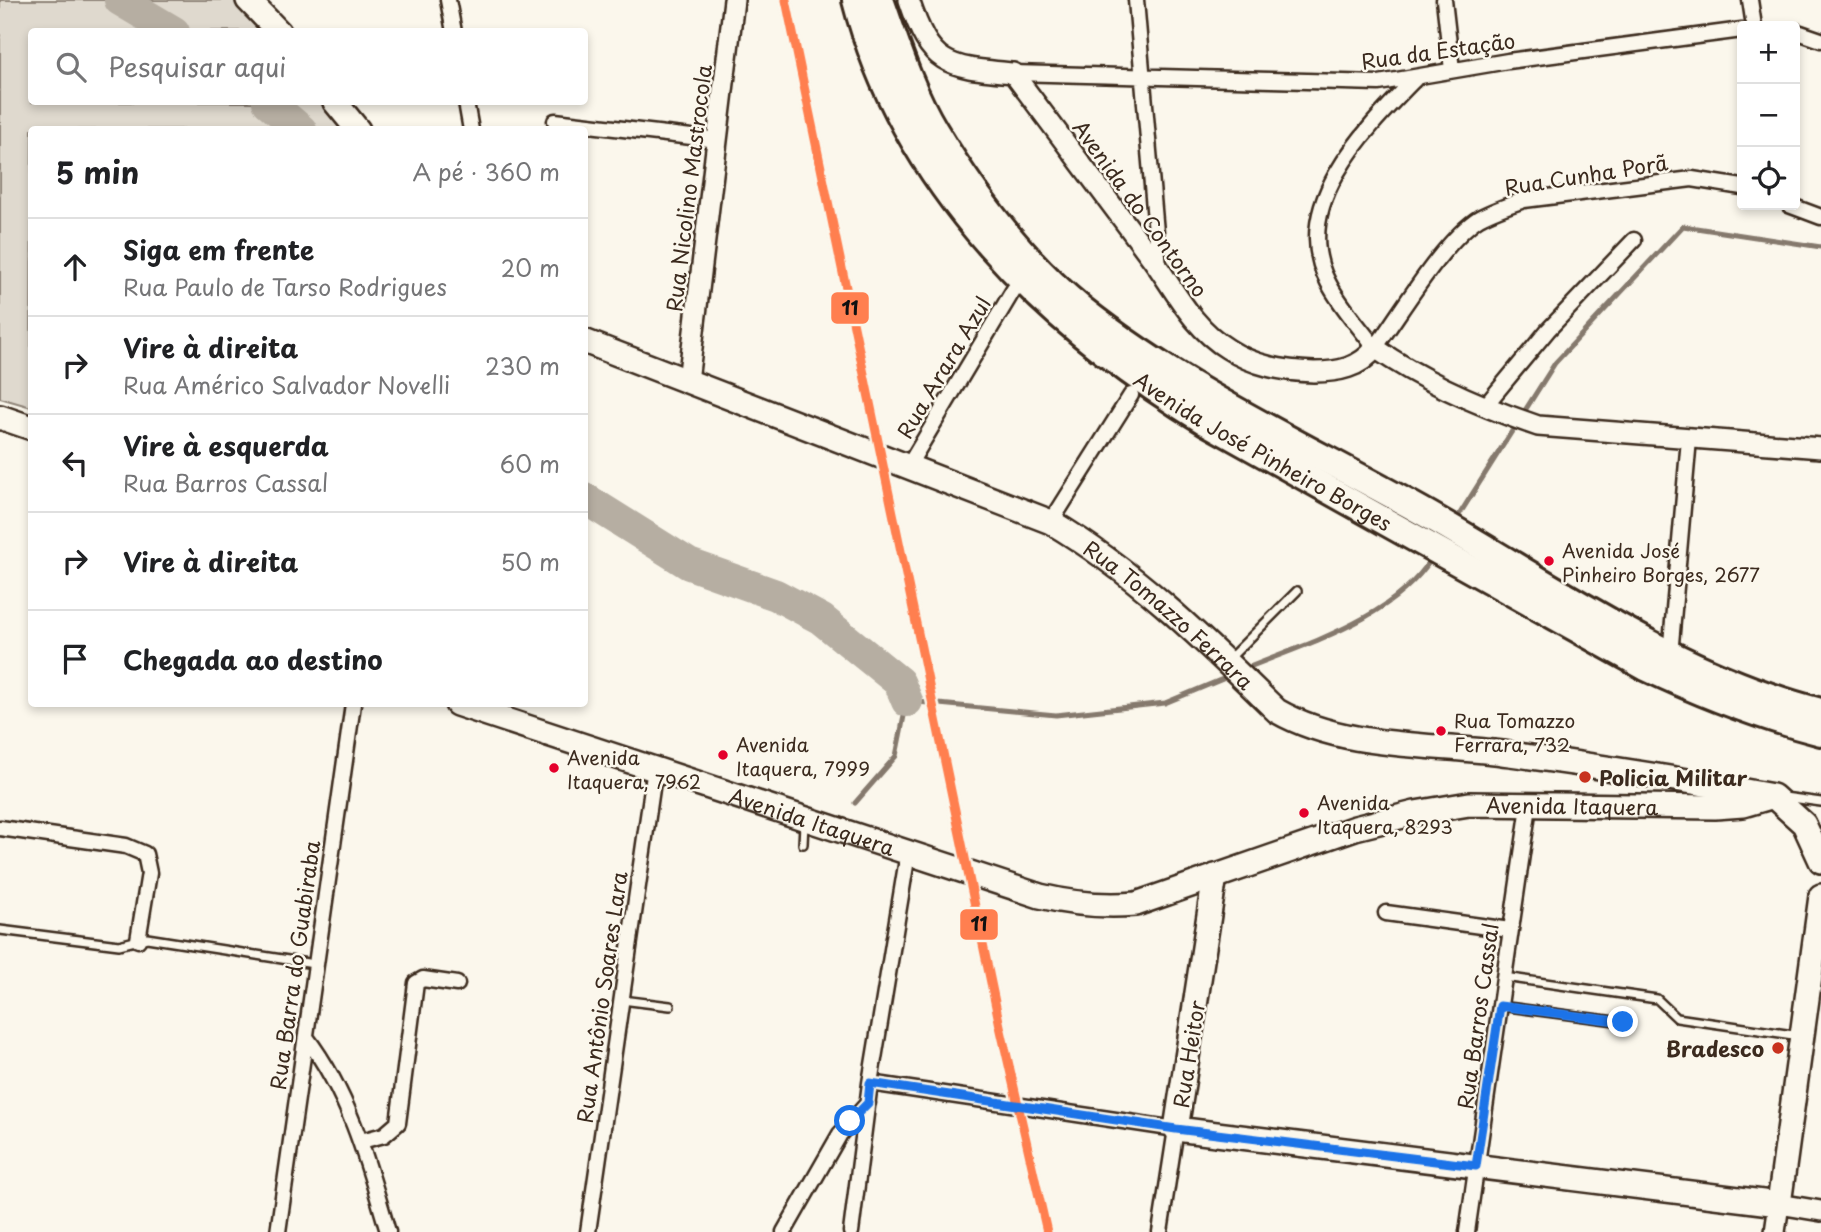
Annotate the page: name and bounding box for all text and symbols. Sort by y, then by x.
map controls [1737,21,1800,210]
button: + [1737,21,1800,84]
street label: Rua da Estação [1359,23,1517,77]
search box [28,28,588,105]
text: Pesquisar aqui [108,47,286,86]
icon: search [52,48,90,86]
street label: Rua Nicolino Mastrocola [657,63,719,313]
button: − [1737,84,1800,147]
street label: Avenida do Contorno [1066,113,1216,303]
street label: Rua Cunha Porã [1502,145,1670,203]
button: locate [1737,147,1800,210]
text: 5 min [56,149,139,194]
text: A pé · 360 m [412,154,560,189]
text: Siga em frente [123,230,314,269]
icon: ahead [56,248,94,286]
text: 20 m [501,250,560,285]
text: Rua Paulo de Tarso Rodrigues [123,269,447,304]
street label: Rua Arara Azul [888,290,998,444]
line badge: 11 [830,291,870,325]
text: 11 [841,293,859,321]
text: Vire à direita [123,328,298,367]
icon: right [56,346,94,384]
text: 230 m [485,348,560,383]
street label: Avenida José Pinheiro Borges [1128,363,1398,538]
text: Rua Américo Salvador Novelli [123,367,450,402]
text: Vire à esquerda [123,426,329,465]
icon: left [56,444,94,482]
text: 60 m [500,446,560,481]
text: Rua Barros Cassal [123,465,328,500]
street label: Rua Tomazzo Ferrara [1078,532,1262,697]
place label: Avenida José Pinheiro Borges, 2677 [1562,536,1760,588]
icon: right [56,542,94,580]
text: Vire à direita [123,542,298,581]
text: 50 m [500,544,560,579]
marker: Avenida José Pinheiro Borges, 2677 [1542,554,1556,568]
icon: arrive [56,640,94,678]
text: Chegada ao destino [123,640,382,679]
place label: Rua Tomazzo Ferrara, 732 [1454,706,1575,758]
marker: Rua Tomazzo Ferrara, 732 [1434,724,1448,738]
place label: Avenida Itaquera, 7999 [736,730,870,782]
place label: Avenida Itaquera, 7962 [567,743,701,795]
marker: Avenida Itaquera, 7999 [716,748,730,762]
marker: Avenida Itaquera, 7962 [547,761,561,775]
place label: Policia Militar [1599,761,1748,793]
marker: Policia Militar [1577,769,1593,785]
street label: Avenida Itaquera [725,779,899,863]
place label: Avenida Itaquera, 8293 [1317,788,1453,840]
street label: Avenida Itaquera [1486,788,1659,822]
marker: Avenida Itaquera, 8293 [1297,806,1311,820]
street label: Rua Barra do Guabiraba [261,837,327,1092]
street label: Rua Antônio Soares Lara [567,868,635,1125]
line badge: 11 [959,908,999,941]
text: 11 [970,909,988,937]
street label: Rua Barros Cassal [1448,921,1506,1111]
street label: Rua Heitor [1164,998,1212,1110]
route end [1607,1006,1638,1037]
place label: Bradesco [1666,1032,1764,1064]
marker: Bradesco [1770,1040,1786,1056]
route start [834,1105,865,1136]

